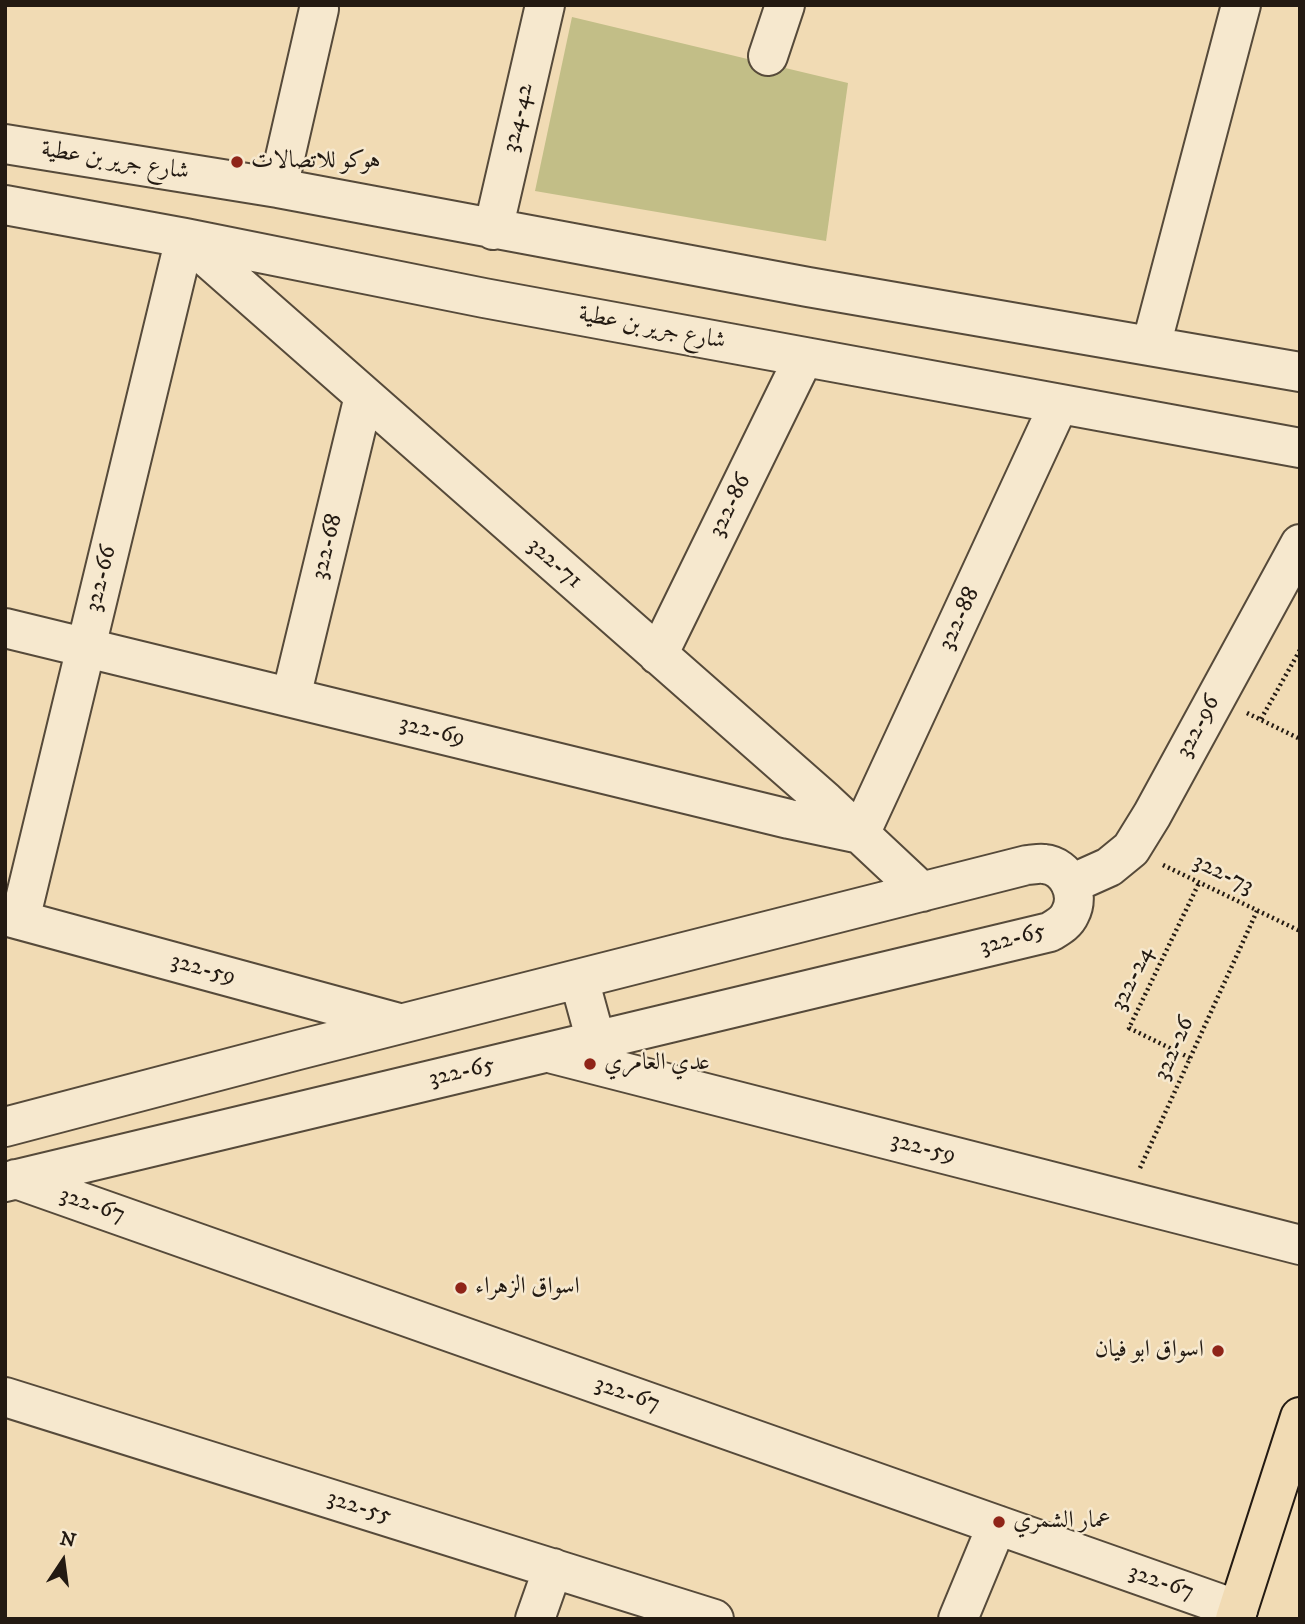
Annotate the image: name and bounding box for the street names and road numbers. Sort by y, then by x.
street label: 324-42 [497,81,541,155]
street label: شارع جرير بن عطية [39,136,191,188]
street label: شارع جرير بن عطية [576,301,728,357]
street label: 322-86 [703,470,759,542]
street label: 322-68 [306,511,350,583]
street label: 322-71 [521,532,587,596]
street label: 322-66 [80,543,124,615]
street label: 322-88 [933,583,987,655]
street label: 322-96 [1171,691,1227,763]
street label: 322-69 [396,710,468,754]
street label: 322-73 [1188,848,1258,902]
street label: 322-65 [977,917,1049,963]
street label: 322-24 [1105,942,1161,1016]
street label: 322-59 [167,948,239,992]
street label: 322-26 [1148,1013,1202,1085]
street label: 322-65 [426,1051,498,1095]
street label: 322-59 [887,1127,959,1171]
street label: 322-67 [55,1181,129,1231]
street label: 322-67 [590,1370,664,1420]
street label: 322-55 [323,1485,395,1531]
street label: 322-67 [1124,1558,1198,1608]

